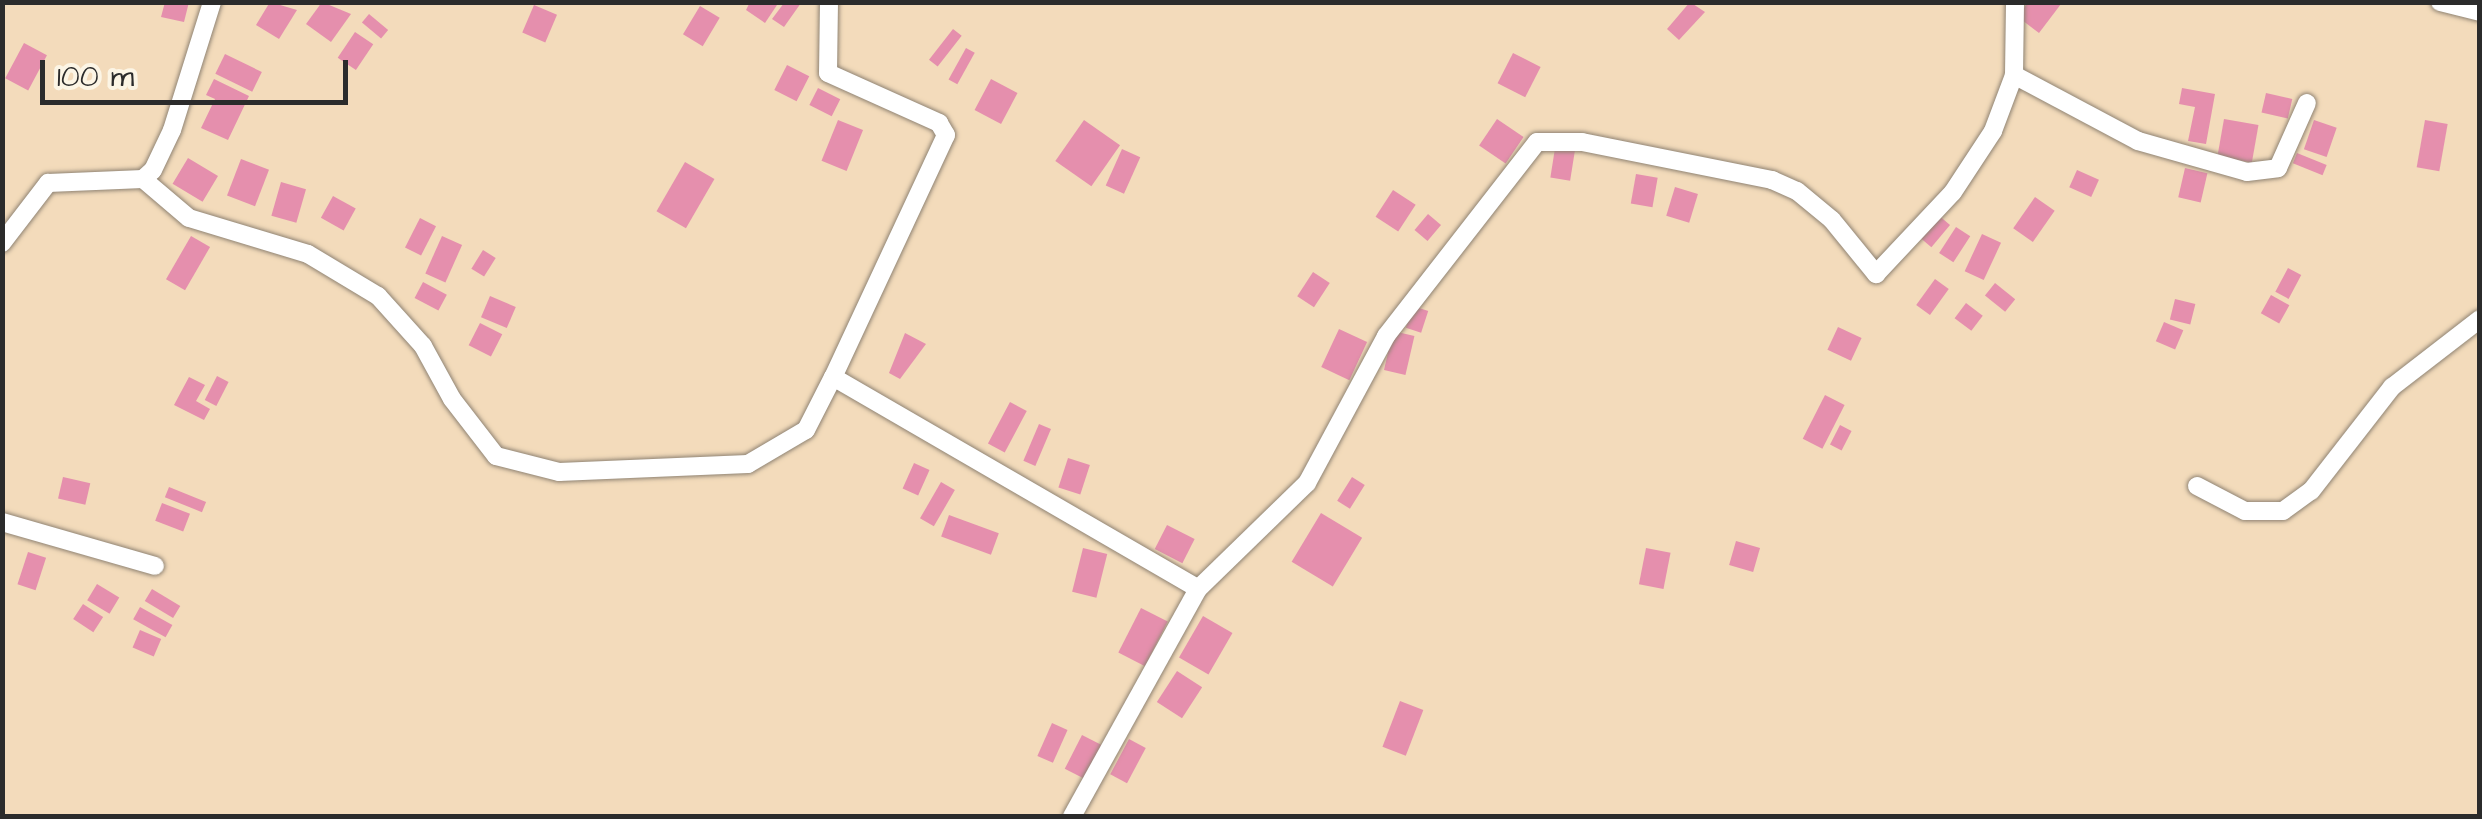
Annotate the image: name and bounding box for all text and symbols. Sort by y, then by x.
scale bar [45,40,352,102]
text: 100 m [57,56,134,98]

